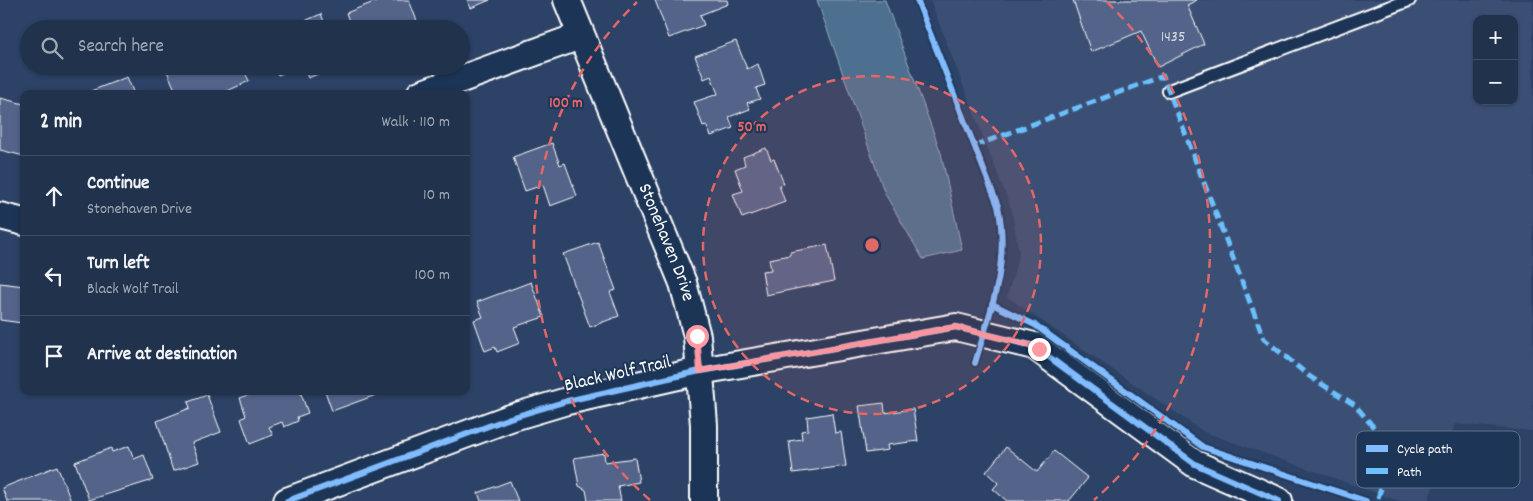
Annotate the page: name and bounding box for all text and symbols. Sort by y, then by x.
map controls [1473,15,1518,105]
button: + [1473,15,1518,60]
search box [20,20,470,75]
house number: 1435 [1161,26,1185,49]
icon: search [38,34,66,62]
text: Search here [78,34,164,61]
button: − [1473,60,1518,105]
text: 100 m [549,93,583,115]
text: 2 min [40,108,82,138]
text: Walk · 110 m [382,111,450,134]
text: 50 m [738,117,766,139]
text: Continue [87,171,149,198]
street label: Stonehaven Drive [630,180,701,304]
icon: ahead [40,182,68,210]
text: 10 m [423,184,450,207]
text: Stonehaven Drive [87,198,192,221]
centre of rings [863,236,881,254]
text: Turn left [87,251,150,278]
icon: left [40,262,68,290]
text: 100 m [414,264,450,287]
text: Black Wolf Trail [87,278,179,301]
route start [686,325,709,348]
route end [1028,338,1051,361]
icon: arrive [40,342,68,370]
text: Arrive at destination [87,342,237,369]
street label: Black Wolf Trail [562,350,674,400]
legend [1356,431,1520,488]
text: Cycle path [1397,440,1453,460]
text: Path [1397,463,1422,483]

